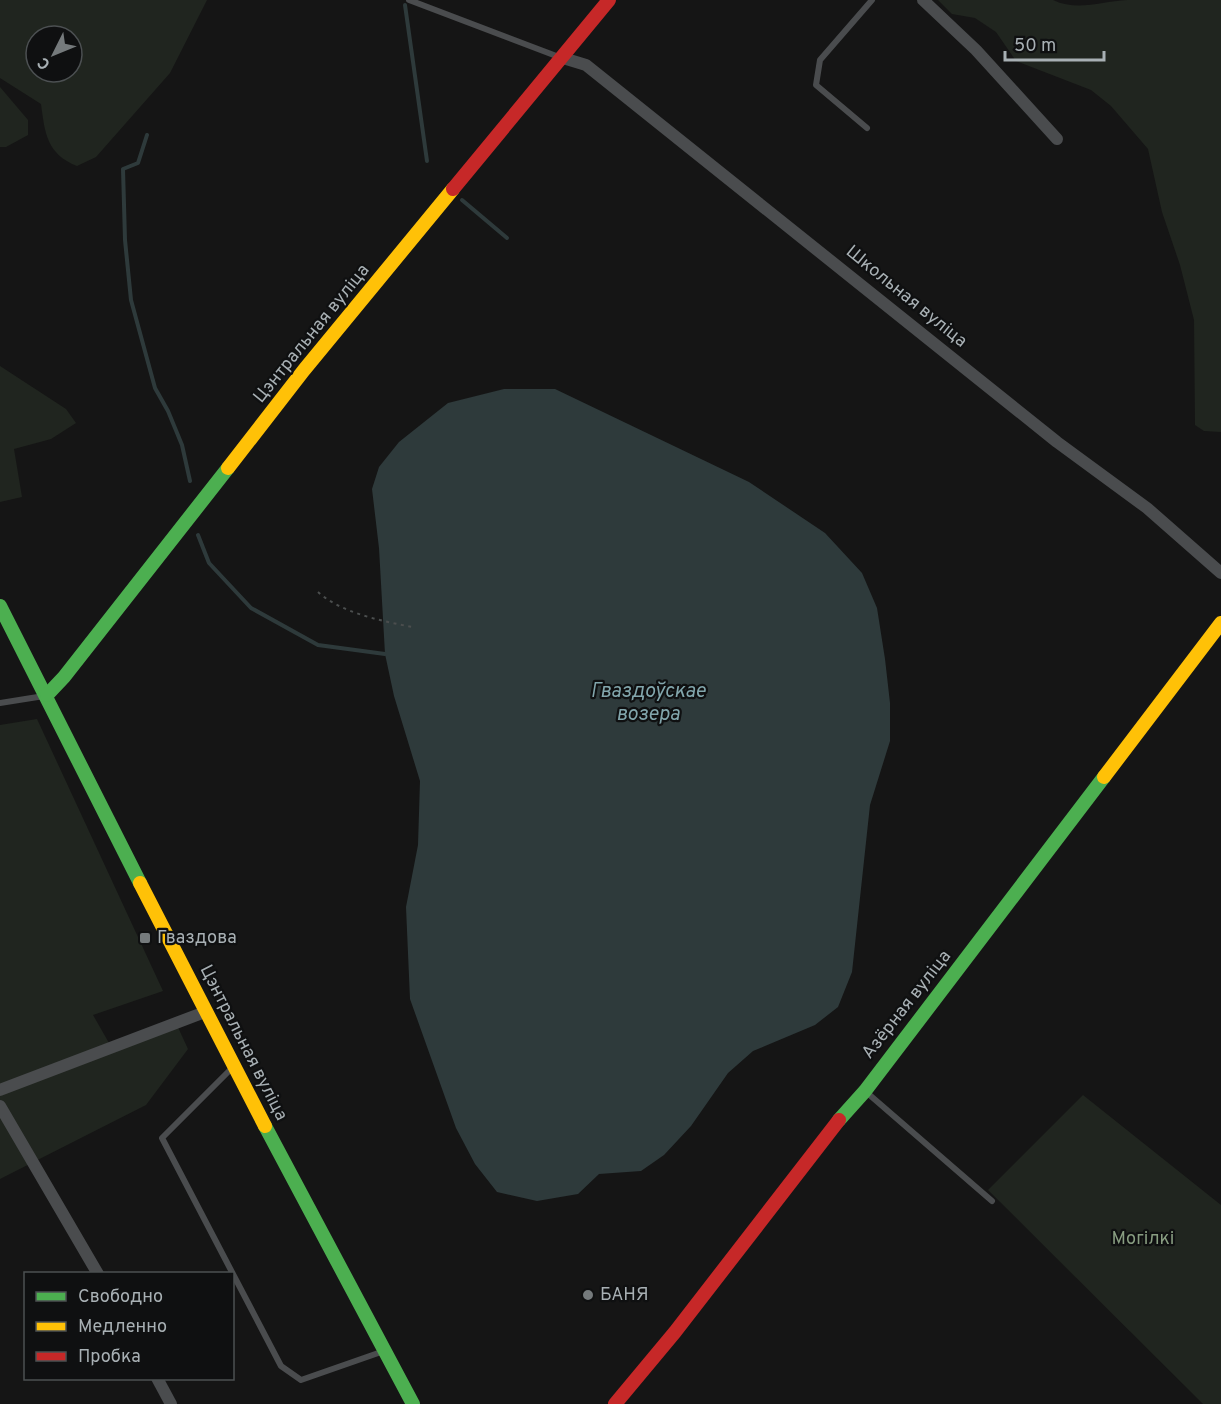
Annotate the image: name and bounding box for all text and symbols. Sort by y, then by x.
north arrow [24,24,84,84]
scale bar [1005,24,1104,62]
text: 50 m [1014,35,1056,58]
text: С [34,52,55,73]
street label: Школьная вуліца [841,241,971,353]
street label: Цэнтральная вуліца [249,260,375,408]
water label: Гваздоўскае возера [590,679,706,728]
place label: Гваздова [157,927,237,950]
marker: Гваздова [138,931,152,945]
street label: Азёрная вуліца [857,946,957,1064]
street label: Цэнтральная вуліца [194,961,292,1125]
park label: Могілкі [1112,1228,1174,1251]
legend [24,1272,234,1380]
place label: БАНЯ [600,1284,649,1307]
text: Свободно [78,1286,163,1309]
marker: БАНЯ [581,1288,595,1302]
text: Медленно [78,1316,167,1339]
text: Пробка [78,1346,141,1369]

